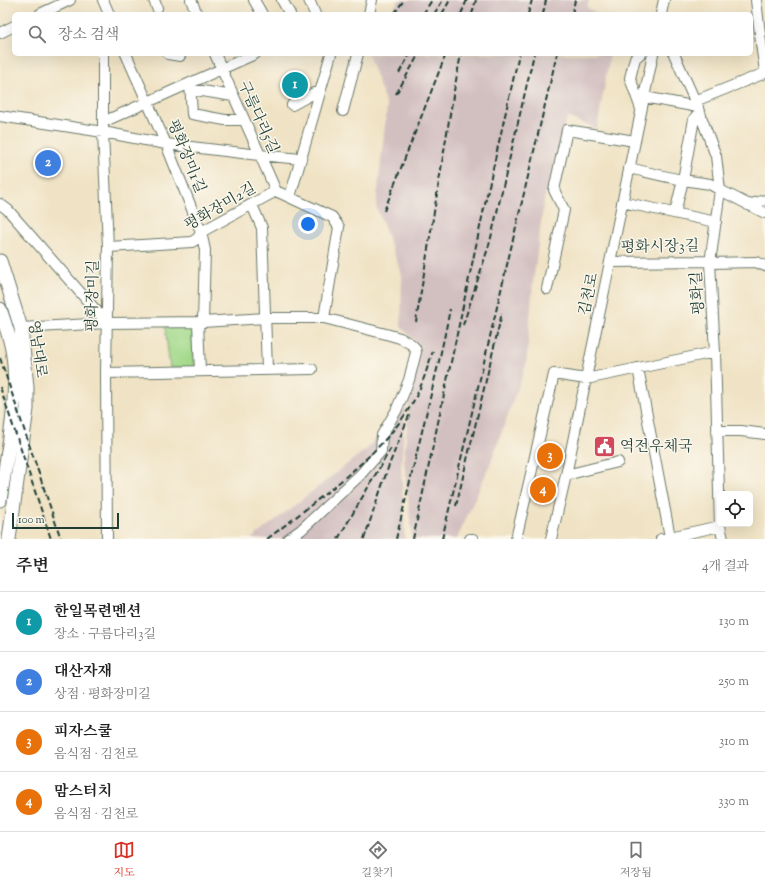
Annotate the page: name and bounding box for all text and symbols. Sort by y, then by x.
search box [12,12,753,56]
icon: search [26,23,48,45]
text: 장소 검색 [58,25,119,46]
pin: 1 [282,70,308,100]
street label: 구름다리5길 [232,78,283,157]
street label: 평화장미1길 [161,117,210,196]
pin: 2 [35,148,61,178]
street label: 평화장미2길 [181,178,260,236]
your location [298,214,318,234]
street label: 평화시장3길 [621,236,699,259]
street label: 평화장미길 [82,260,105,332]
street label: 김천로 [575,270,604,318]
street label: 평화길 [687,271,710,315]
street label: 영남대로 [22,319,51,380]
public building icon: 역전우체국 [592,433,618,459]
place label: 역전우체국 [620,437,693,458]
pin: 3 [537,441,563,471]
pin: 4 [530,475,556,505]
map controls [717,491,753,527]
button: locate [717,491,753,527]
scale bar [12,511,119,530]
text: 100 m [18,512,45,528]
text: 주변 [16,555,49,579]
text: 4개 결과 [702,558,749,576]
text: 한일목련멘션 [54,602,141,623]
text: 1 [27,613,31,631]
text: 130 m [719,613,749,631]
text: 장소 · 구름다리3길 [54,626,156,644]
text: 대산자재 [54,662,112,683]
text: 2 [26,673,32,691]
text: 250 m [718,673,749,691]
text: 상점 · 평화장미길 [54,686,151,704]
text: 피자스쿨 [54,722,112,743]
text: 3 [26,733,32,751]
text: 310 m [719,733,749,751]
text: 음식점 · 김천로 [54,746,138,764]
text: 맘스터치 [54,782,112,803]
text: 4 [26,793,32,811]
text: 330 m [718,793,749,811]
text: 음식점 · 김천로 [54,806,138,824]
tab: 지도 [113,839,135,881]
tab: 길찾기 [362,839,394,881]
tab: 저장됨 [620,839,652,881]

